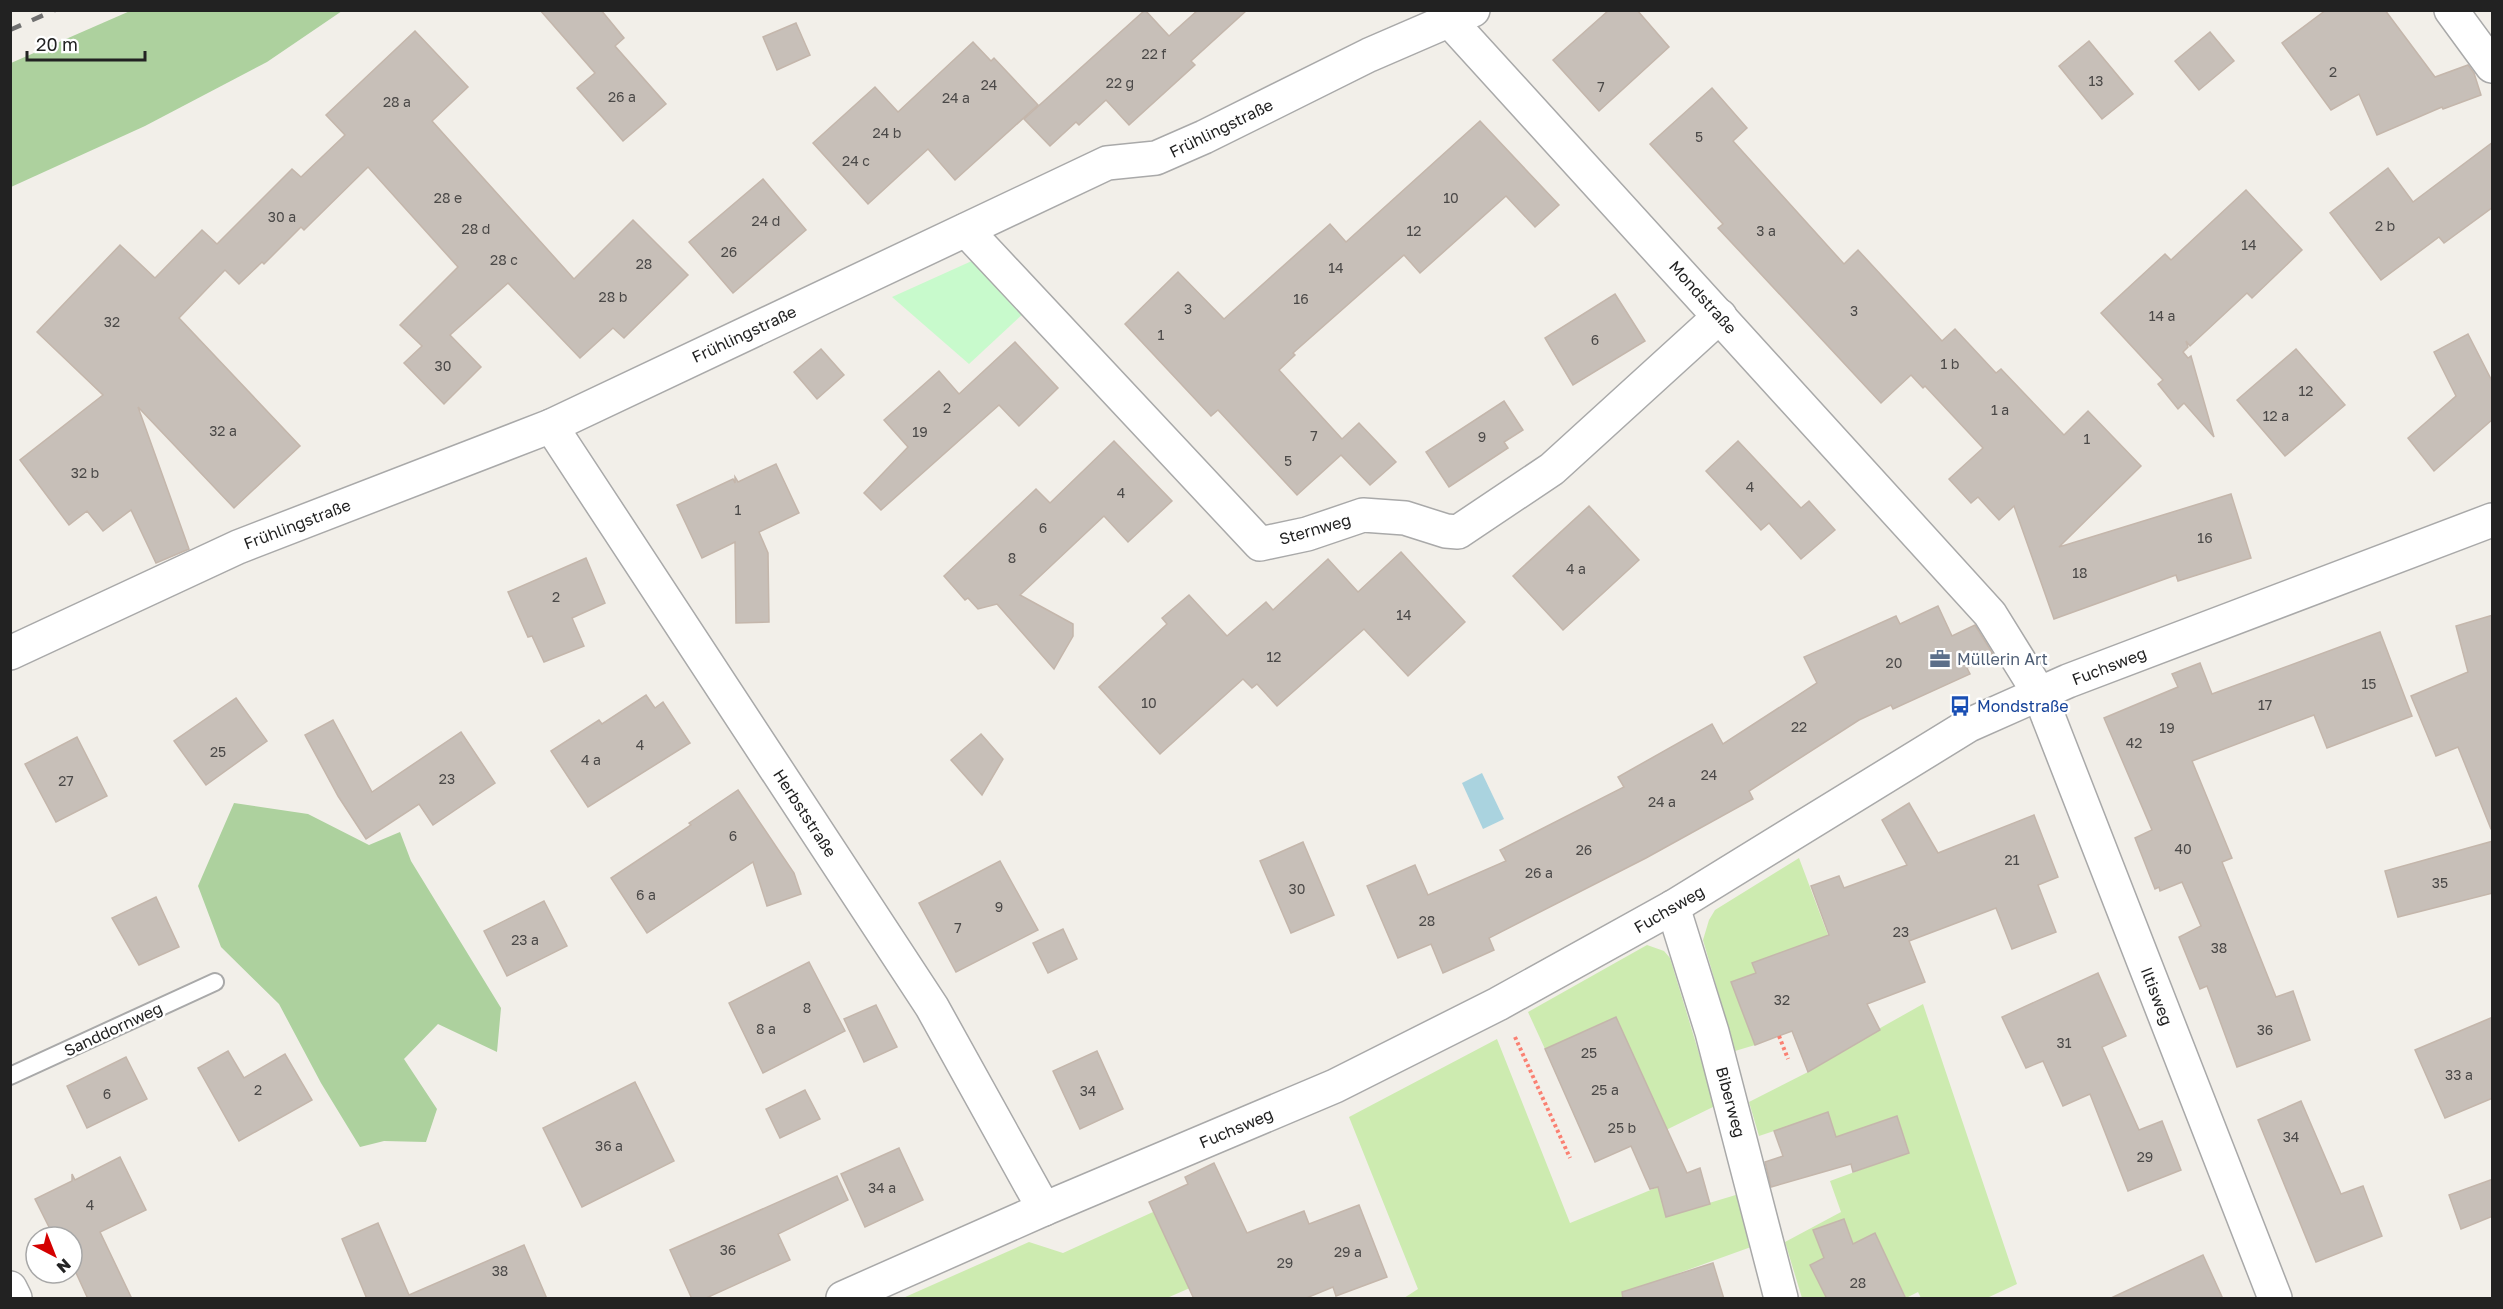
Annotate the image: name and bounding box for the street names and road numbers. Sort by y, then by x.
street label: Frühlingstraße [1166,94,1276,162]
street label: Mondstraße [1665,256,1741,338]
street label: Frühlingstraße [689,301,799,367]
street label: Frühlingstraße [241,494,353,554]
street label: Sternweg [1277,509,1353,549]
street label: Fuchsweg [2069,643,2149,689]
street label: Herbststraße [769,765,841,861]
street label: Fuchsweg [1630,881,1708,937]
street label: Iltisweg [2137,964,2177,1028]
street label: Sanddornweg [61,997,165,1061]
street label: Biberweg [1712,1064,1750,1140]
street label: Fuchsweg [1196,1104,1276,1152]

